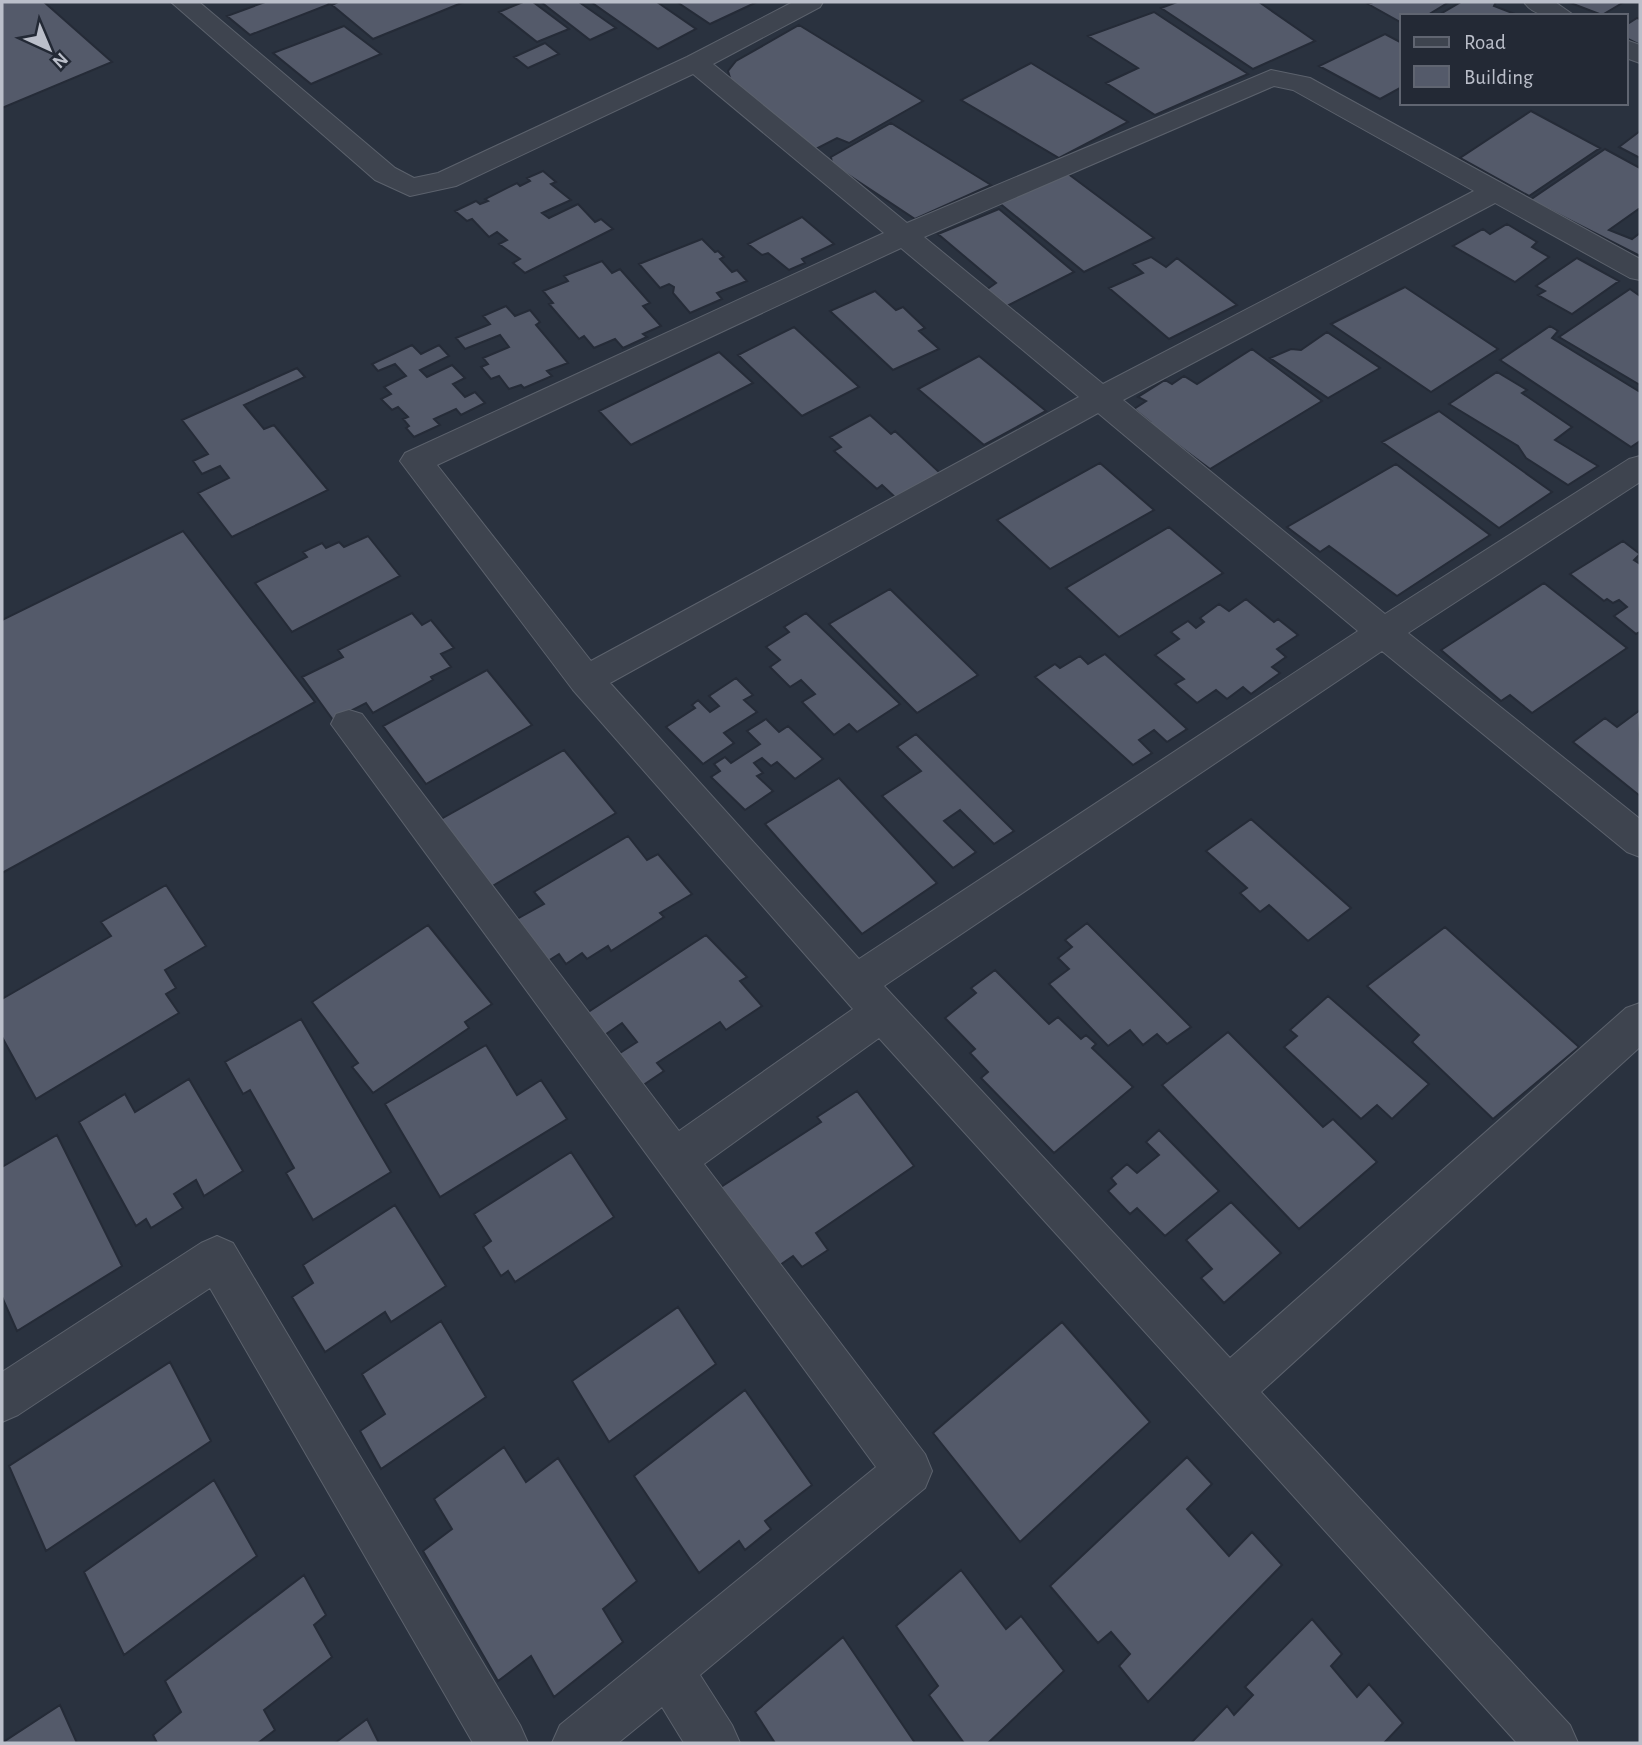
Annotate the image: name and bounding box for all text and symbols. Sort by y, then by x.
north arrow [14,14,84,84]
legend [1400,14,1628,105]
text: Road [1464,32,1506,53]
text: N [48,49,71,72]
text: Building [1464,67,1534,88]

